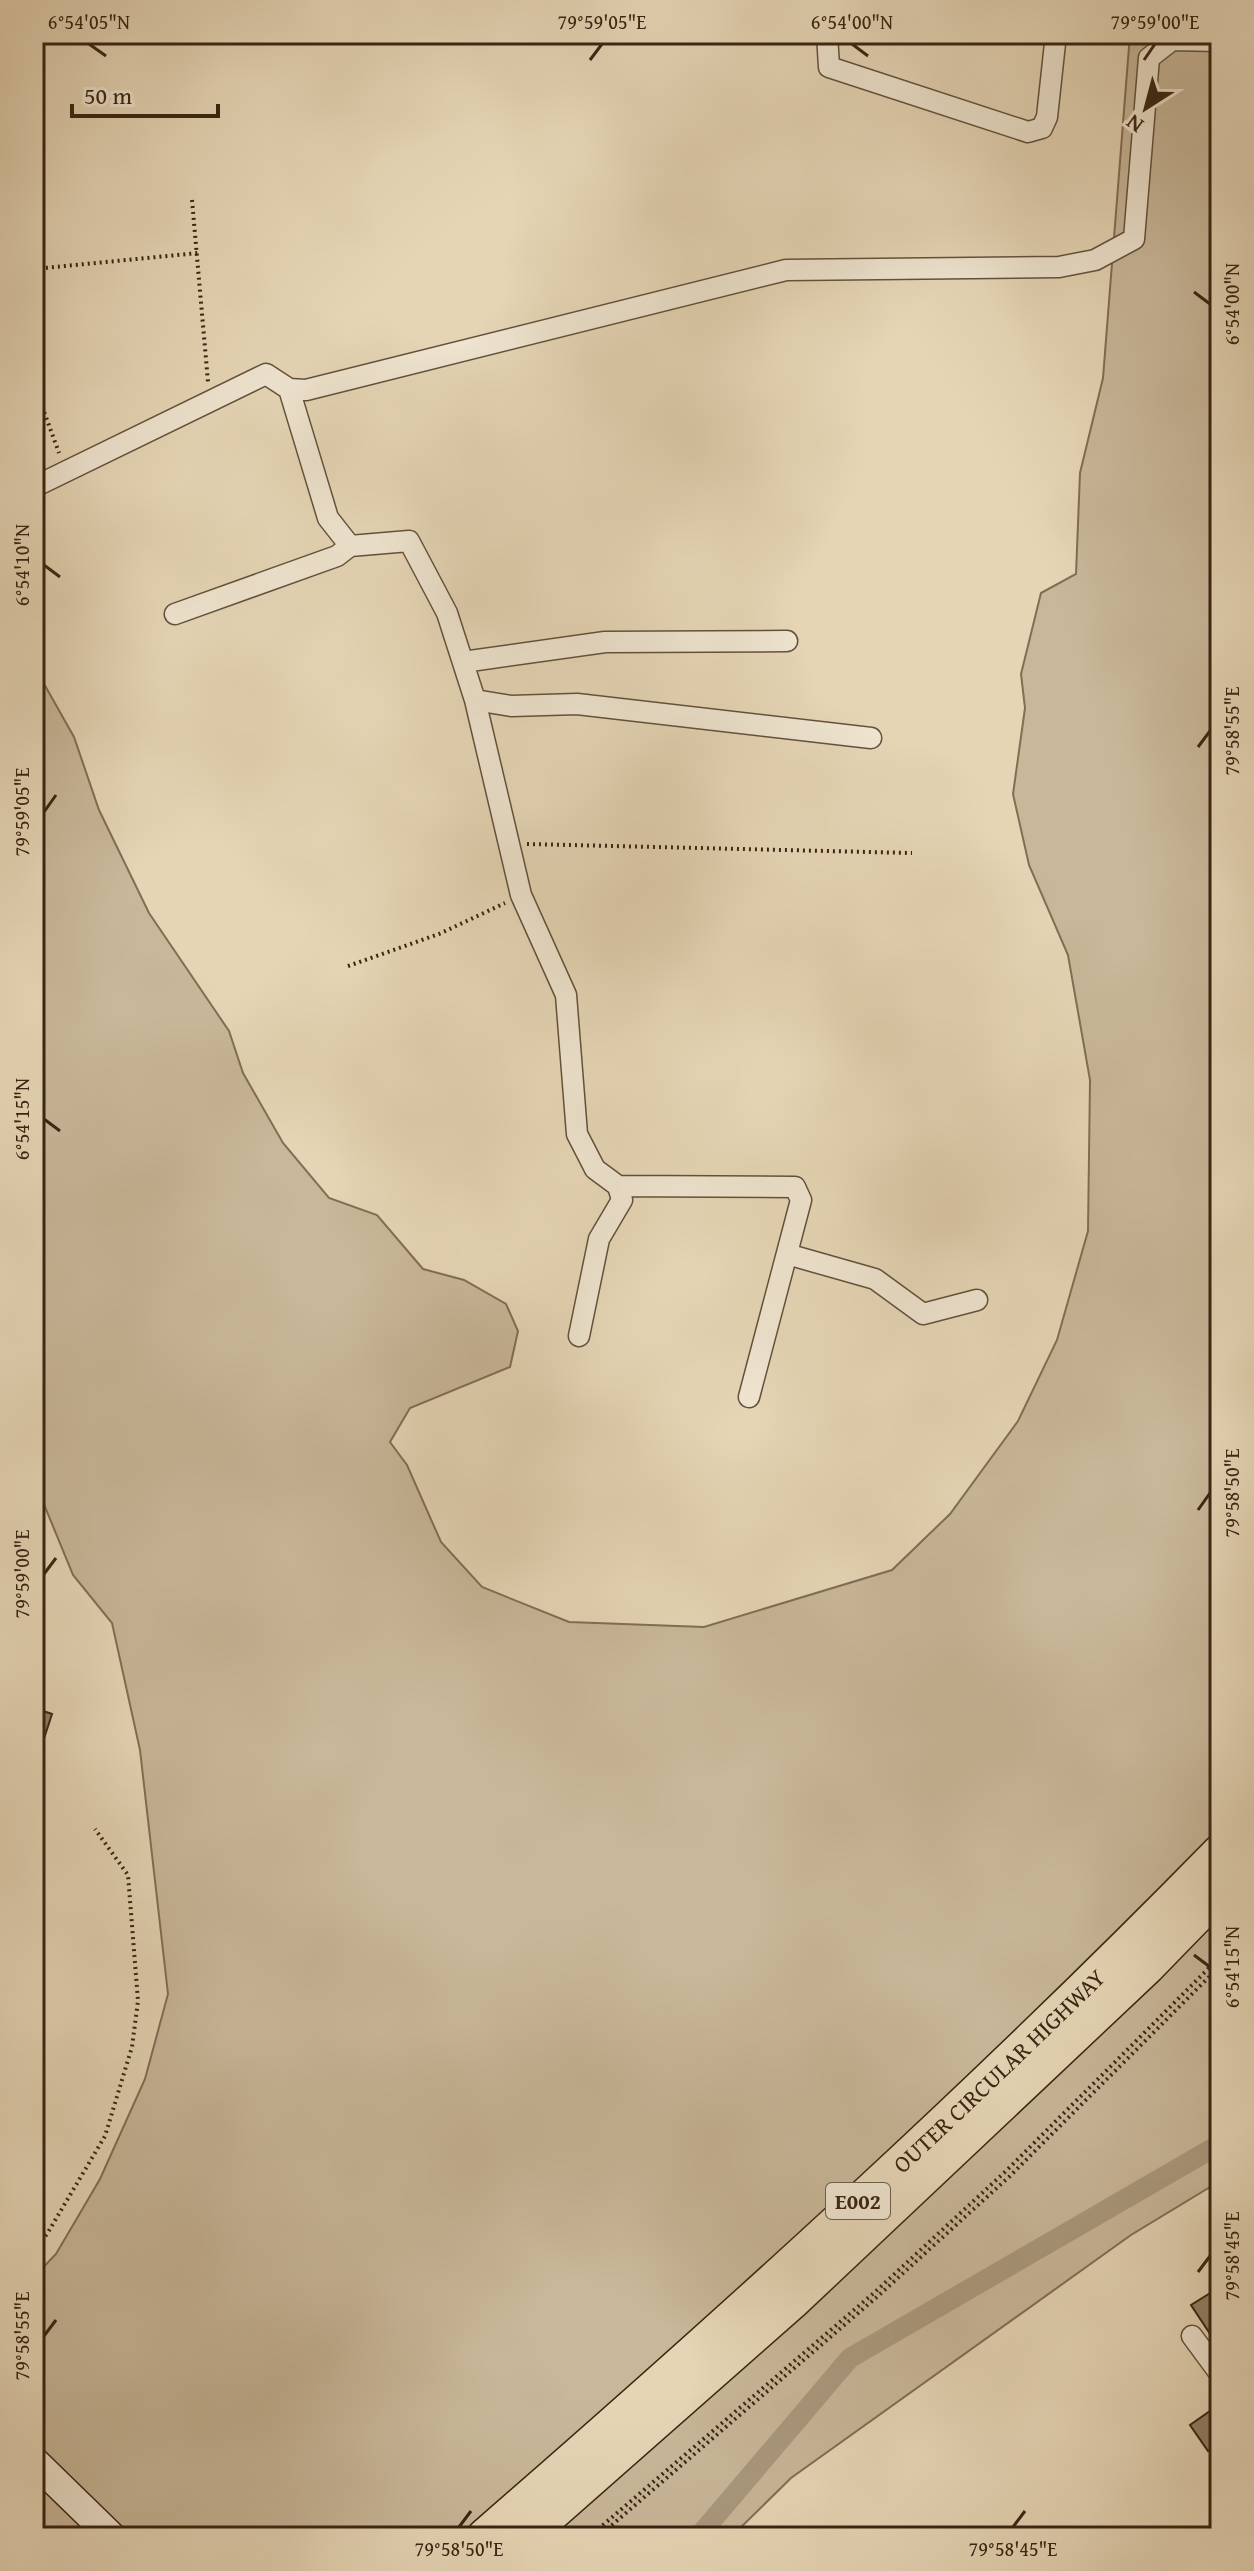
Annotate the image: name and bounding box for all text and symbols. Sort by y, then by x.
text: 6°54'05"N [48,7,130,36]
text: 79°59'05"E [558,7,646,36]
text: 6°54'00"N [811,7,893,36]
text: 79°59'00"E [1111,7,1199,36]
scale bar [72,68,218,118]
north arrow [1106,68,1186,148]
text: 50 m [84,78,132,113]
text: N [1119,107,1150,141]
text: 6°54'00"N [1217,263,1246,345]
text: 6°54'10"N [7,524,36,606]
text: 79°58'55"E [1217,687,1246,775]
text: 79°59'05"E [7,768,36,856]
text: 6°54'15"N [7,1078,36,1160]
text: 79°58'50"E [1217,1449,1246,1537]
text: 79°59'00"E [7,1530,36,1618]
text: 6°54'15"N [1217,1926,1246,2008]
street label: OUTER CIRCULAR HIGHWAY [885,1960,1113,2181]
road number: E002 [826,2183,890,2219]
text: 79°58'45"E [1217,2212,1246,2300]
text: 79°58'55"E [7,2292,36,2380]
text: 79°58'50"E [415,2534,503,2563]
text: 79°58'45"E [969,2534,1057,2563]

